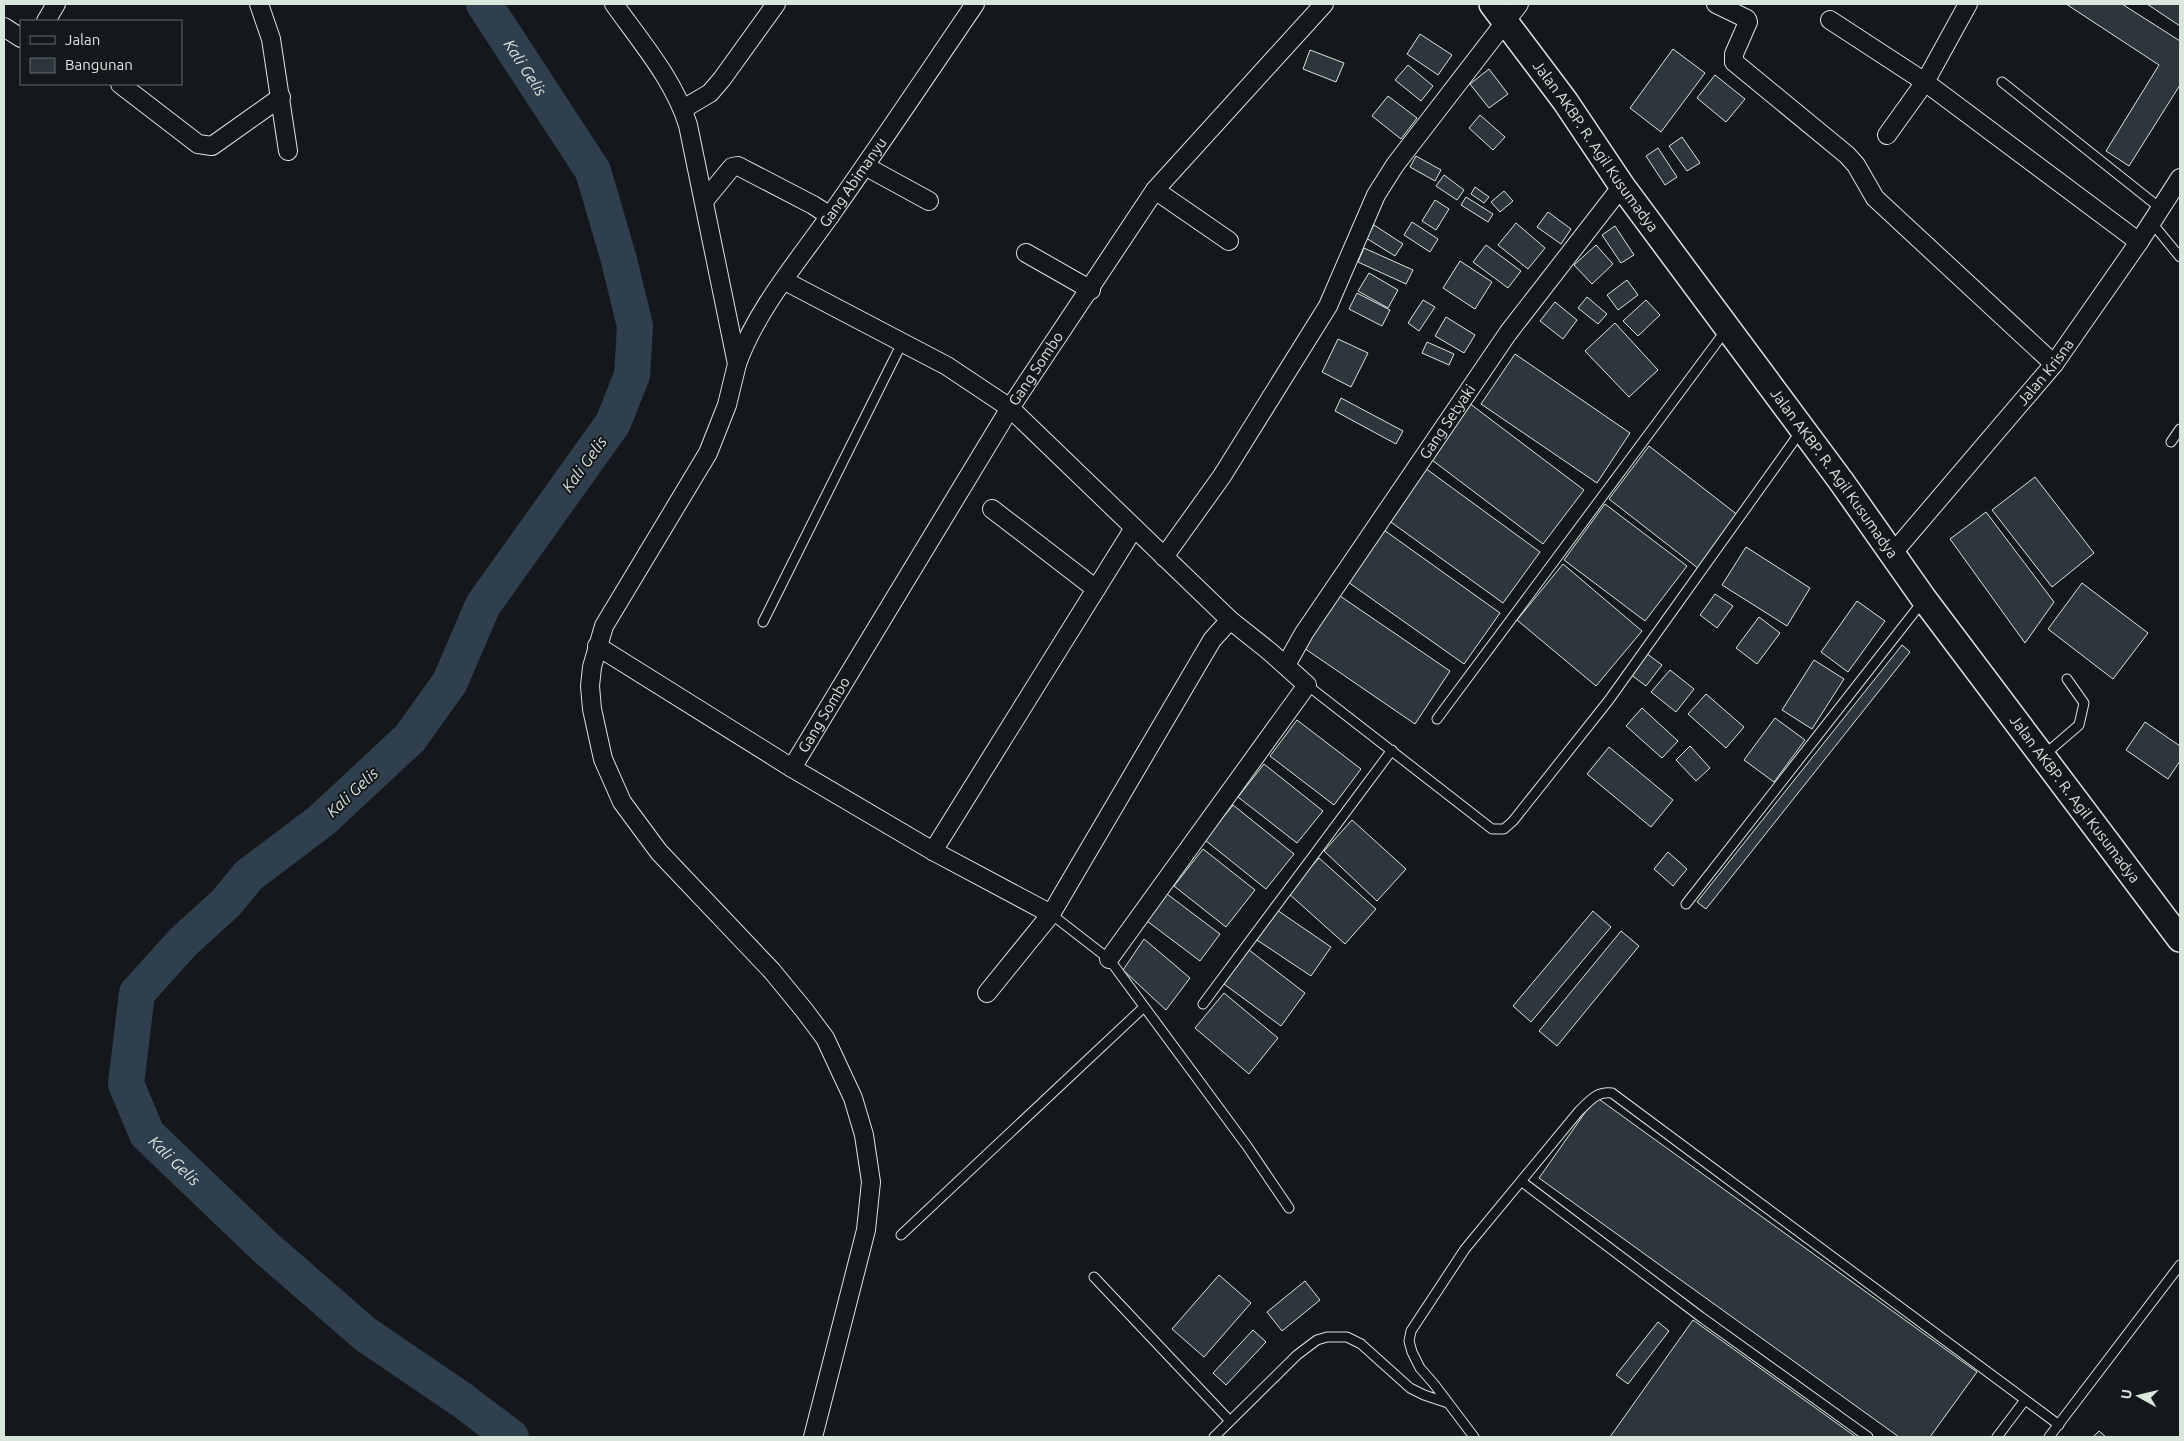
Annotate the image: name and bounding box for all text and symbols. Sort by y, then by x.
legend [20,20,182,85]
text: Jalan [65,31,100,48]
water label: Kali Gelis [501,36,551,100]
text: Bangunan [65,56,133,73]
street label: Jalan AKBP. R. Agil Kusumadya [1530,57,1662,235]
street label: Gang Abimanyu [816,134,890,230]
street label: Gang Sombo [1005,328,1066,409]
street label: Jalan Krisna [2014,336,2077,409]
street label: Gang Setyaki [1416,381,1479,462]
street label: Jalan AKBP. R. Agil Kusumadya [1767,385,1902,561]
water label: Kali Gelis [558,433,610,495]
street label: Gang Sombo [794,674,853,756]
street label: Jalan AKBP. R. Agil Kusumadya [2007,712,2144,886]
water label: Kali Gelis [322,763,382,820]
water label: Kali Gelis [145,1132,204,1189]
north arrow [2114,1371,2164,1421]
text: U [2118,1388,2135,1400]

